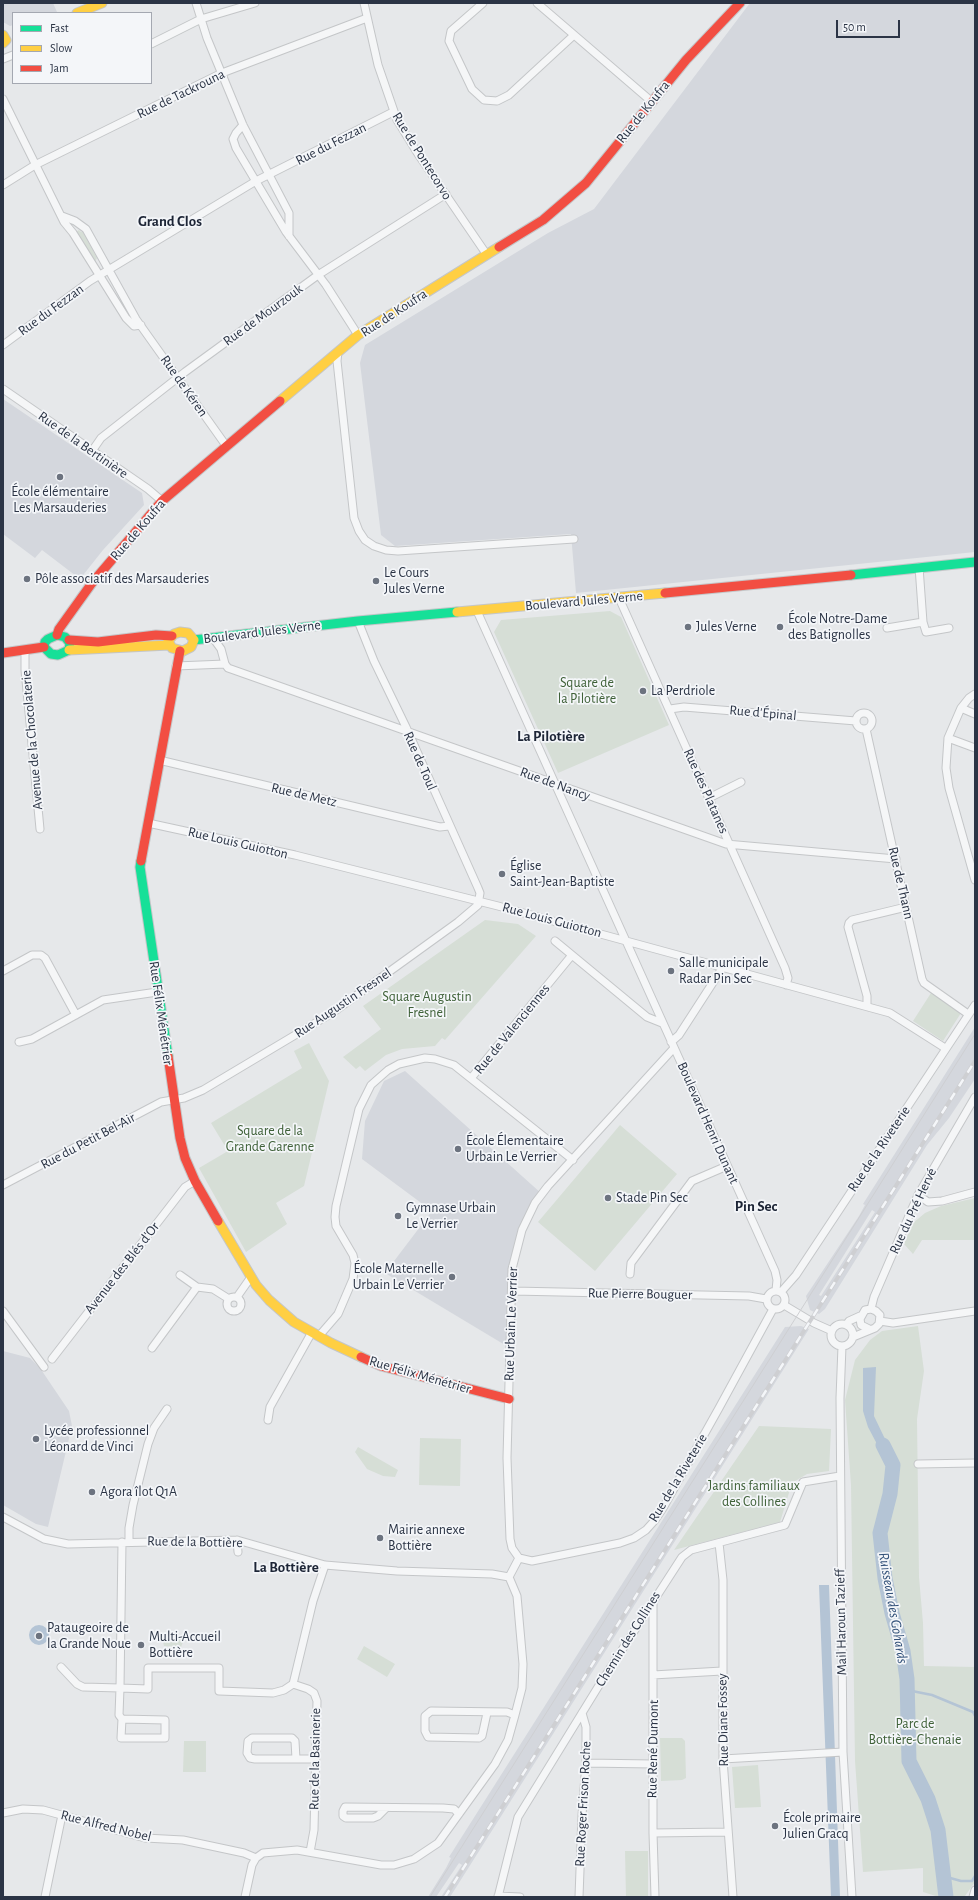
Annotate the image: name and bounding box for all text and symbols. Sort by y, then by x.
legend [12,12,152,84]
scale bar [838,12,902,38]
text: 50 m [843,21,866,33]
text: Fast [50,22,69,34]
text: Slow [50,42,72,54]
text: Jam [50,62,69,74]
street label: Rue de Tackrouna [134,65,228,123]
street label: Rue de Koufra [613,77,673,147]
street label: Rue de Pontecorvo [388,109,456,203]
street label: Rue du Fezzan [293,119,369,169]
district label: Grand Clos [138,212,202,230]
street label: Rue de Mourzouk [220,280,306,350]
street label: Rue du Fezzan [15,281,87,339]
street label: Rue de Koufra [358,285,430,341]
street label: Rue de Kéren [157,352,211,420]
street label: Rue de la Bertinière [35,408,131,482]
marker: École élémentaire Les Marsauderies [55,472,65,482]
place label: École élémentaire Les Marsauderies [11,484,109,516]
street label: Rue de Koufra [107,496,169,564]
place label: Le Cours Jules Verne [384,565,445,598]
place label: Pôle associatif des Marsauderies [35,571,209,587]
marker: Pôle associatif des Marsauderies [22,574,32,584]
marker: Le Cours Jules Verne [371,576,381,586]
street label: Boulevard Jules Verne [524,587,644,615]
place label: École Notre-Dame des Batignolles [788,611,887,644]
street label: Boulevard Jules Verne [202,616,322,648]
place label: Jules Verne [696,619,757,635]
marker: Jules Verne [683,622,693,632]
marker: École Notre-Dame des Batignolles [775,622,785,632]
street label: Avenue de la Chocolaterie [18,669,46,811]
park label: Square de la Pilotière [558,675,616,708]
place label: La Perdriole [651,683,715,699]
marker: La Perdriole [638,686,648,696]
street label: Rue d'Épinal [729,702,797,724]
district label: La Pilotière [517,727,585,745]
street label: Rue de Toul [400,729,440,793]
street label: Rue des Platanes [680,746,732,836]
street label: Rue de Nancy [518,764,592,804]
street label: Rue de Metz [270,779,338,811]
street label: Rue Louis Guiotton [186,823,290,863]
street label: Rue de Thann [884,845,918,921]
place label: Église Saint-Jean-Baptiste [510,858,614,890]
marker: Église Saint-Jean-Baptiste [497,869,507,879]
street label: Rue Louis Guiotton [501,899,603,941]
place label: Salle municipale Radar Pin Sec [679,955,769,988]
street label: Rue Félix Ménétrier [145,960,177,1066]
street label: Rue Augustin Fresnel [291,964,395,1042]
marker: Salle municipale Radar Pin Sec [666,966,676,976]
street label: Rue de Valenciennes [470,980,554,1078]
park label: Square Augustin Fresnel [382,989,472,1022]
street label: Boulevard Henri Dunant [674,1059,742,1187]
street label: Rue de la Riveterie [844,1103,914,1195]
street label: Rue du Petit Bel-Air [38,1109,138,1173]
park label: Square de la Grande Garenne [226,1123,314,1156]
place label: École Élementaire Urbain Le Verrier [466,1133,564,1166]
marker: École Élementaire Urbain Le Verrier [453,1144,463,1154]
street label: Rue du Pré Hervé [886,1165,940,1257]
place label: Stade Pin Sec [616,1190,688,1206]
marker: Stade Pin Sec [603,1193,613,1203]
district label: Pin Sec [735,1197,777,1215]
place label: Gymnase Urbain Le Verrier [406,1200,496,1232]
marker: Gymnase Urbain Le Verrier [393,1211,403,1221]
street label: Avenue des Blés d'Or [81,1219,163,1317]
place label: École Maternelle Urbain Le Verrier [353,1261,444,1294]
street label: Rue Urbain Le Verrier [501,1266,521,1382]
marker: École Maternelle Urbain Le Verrier [447,1272,457,1282]
street label: Rue Pierre Bouguer [588,1285,692,1303]
street label: Rue Félix Ménétrier [367,1352,473,1398]
place label: Lycée professionnel Léonard de Vinci [44,1423,149,1456]
street label: Rue de la Riveterie [645,1431,711,1525]
marker: Lycée professionnel Léonard de Vinci [31,1434,41,1444]
park label: Jardins familiaux des Collines [708,1478,800,1510]
place label: Agora îlot Q1A [100,1484,177,1500]
marker: Agora îlot Q1A [87,1487,97,1497]
place label: Mairie annexe Bottière [388,1522,465,1554]
street label: Rue de la Bottière [147,1533,243,1551]
marker: Mairie annexe Bottière [375,1533,385,1543]
water label: Ruisseau des Gohards [874,1551,912,1665]
district label: La Bottière [253,1558,319,1576]
street label: Mail Haroun Tazieff [832,1569,850,1675]
street label: Chemin des Collines [592,1588,664,1690]
place label: Pataugeoire de la Grande Noue [47,1620,131,1652]
place label: Multi-Accueil Bottière [149,1629,221,1662]
marker: Pataugeoire de la Grande Noue [34,1631,44,1641]
marker: Multi-Accueil Bottière [136,1640,146,1650]
street label: Rue Diane Fossey [714,1673,732,1767]
street label: Rue René Dumont [644,1699,662,1799]
street label: Rue de la Basinerie [306,1708,324,1810]
park label: Parc de Bottière-Chenaie [869,1716,961,1748]
street label: Rue Roger Frison Roche [571,1741,595,1867]
street label: Rue Alfred Nobel [59,1807,153,1845]
place label: École primaire Julien Gracq [783,1810,861,1842]
marker: École primaire Julien Gracq [770,1821,780,1831]

